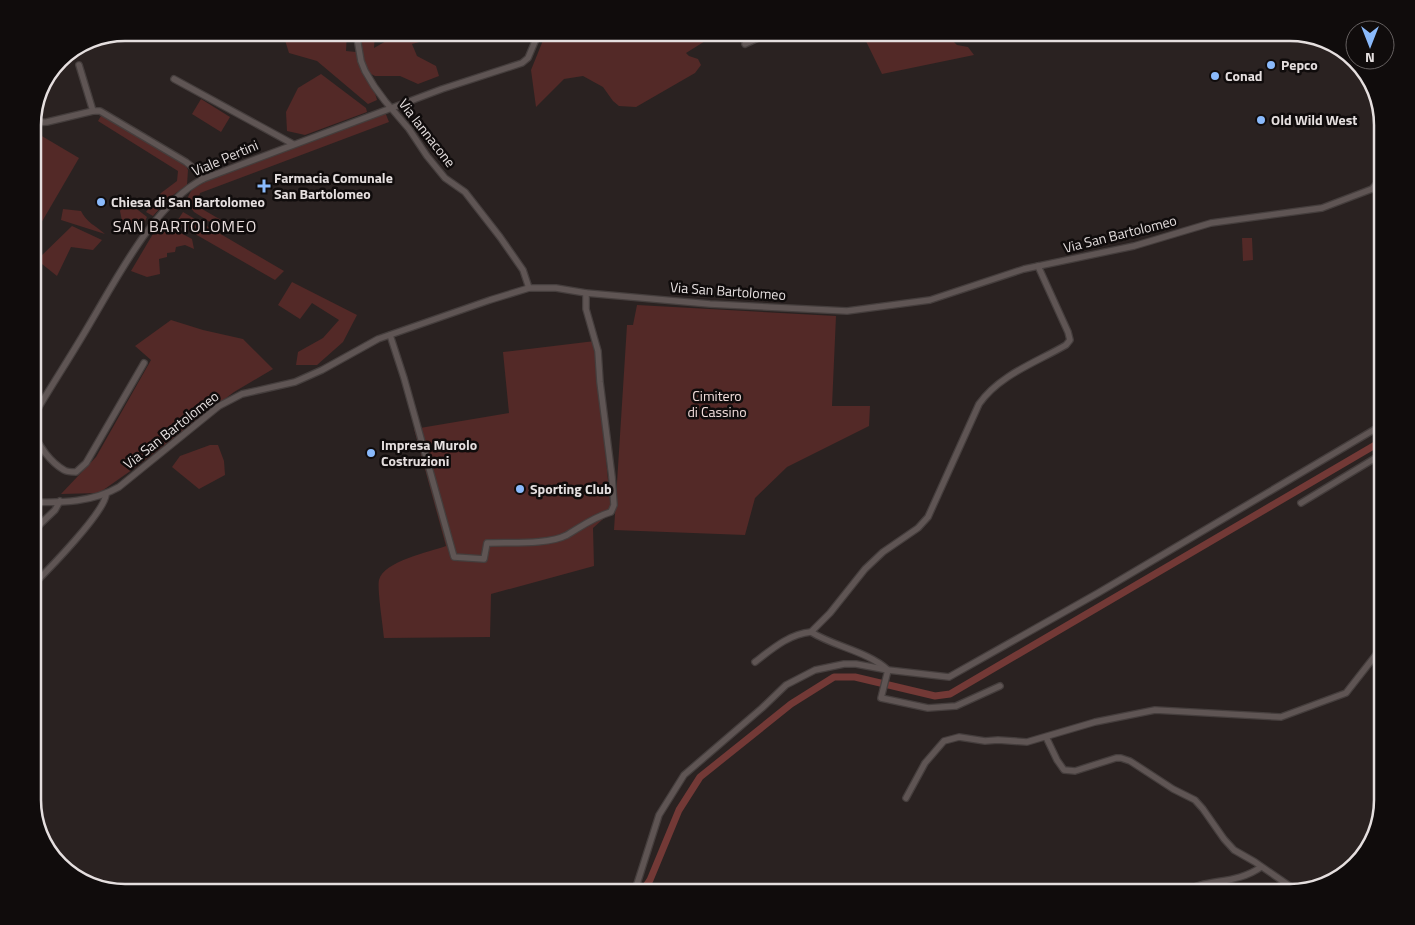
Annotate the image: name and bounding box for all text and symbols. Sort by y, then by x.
north arrow [1345,20,1395,70]
text: N [1365,48,1375,69]
place label: Pepco [1281,54,1318,75]
marker: Pepco [1265,59,1277,71]
place label: Conad [1225,65,1263,86]
marker: Conad [1209,70,1221,82]
street label: Via Iannacone [394,94,461,171]
place label: Old Wild West [1271,109,1357,130]
marker: Old Wild West [1255,114,1267,126]
street label: Viale Pertini [188,134,261,181]
place label: Farmacia Comunale San Bartolomeo [274,167,393,204]
marker: Farmacia Comunale San Bartolomeo [258,180,270,192]
place label: Chiesa di San Bartolomeo [111,191,265,212]
marker: Chiesa di San Bartolomeo [95,196,107,208]
street label: Via San Bartolomeo [1061,209,1179,258]
district label: SAN BARTOLOMEO [113,214,257,238]
street label: Via San Bartolomeo [669,276,787,305]
park label: Cimitero di Cassino [687,385,747,422]
street label: Via San Bartolomeo [118,386,223,474]
place label: Impresa Murolo Costruzioni [381,434,477,471]
marker: Impresa Murolo Costruzioni [365,447,377,459]
place label: Sporting Club [530,478,612,499]
marker: Sporting Club [514,483,526,495]

